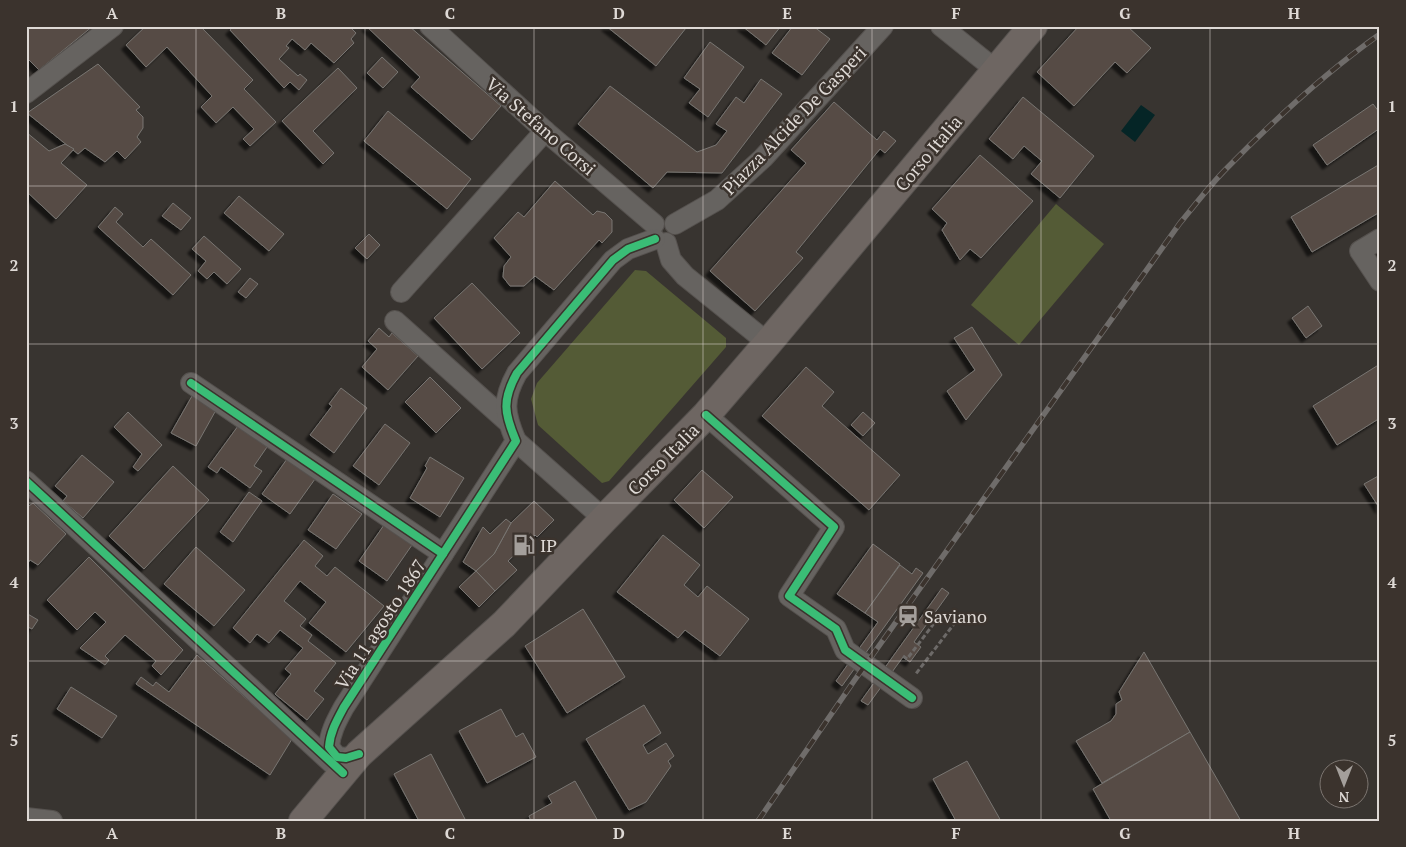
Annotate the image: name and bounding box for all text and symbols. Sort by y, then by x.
text: A [106,2,118,24]
text: B [276,2,286,24]
text: C [445,2,455,24]
text: D [613,2,625,24]
text: E [782,2,792,24]
text: F [951,2,961,24]
text: G [1119,2,1131,24]
text: H [1288,2,1300,24]
street label: Piazza Alcide De Gasperi [717,41,871,199]
street label: Via Stefano Corsi [481,72,601,180]
text: 1 [9,95,19,117]
text: 1 [1387,95,1397,117]
street label: Corso Italia [889,110,967,196]
text: 2 [9,254,19,276]
text: 2 [1387,254,1397,276]
text: 3 [9,412,19,434]
text: 3 [1387,412,1397,434]
street label: Corso Italia [622,418,704,500]
fuel station icon: IP [511,532,537,558]
place label: IP [540,533,557,557]
street label: Via 11 agosto 1867 [329,554,431,694]
text: 4 [9,571,19,593]
text: 4 [1387,571,1397,593]
station icon: Saviano [895,603,921,629]
place label: Saviano [924,604,987,628]
text: 5 [9,729,19,751]
text: 5 [1387,729,1397,751]
north arrow [1318,760,1368,810]
text: N [1338,788,1349,807]
text: A [106,822,118,844]
text: B [276,822,286,844]
text: C [445,822,455,844]
text: D [613,822,625,844]
text: E [782,822,792,844]
text: F [951,822,961,844]
text: G [1119,822,1131,844]
text: H [1288,822,1300,844]

